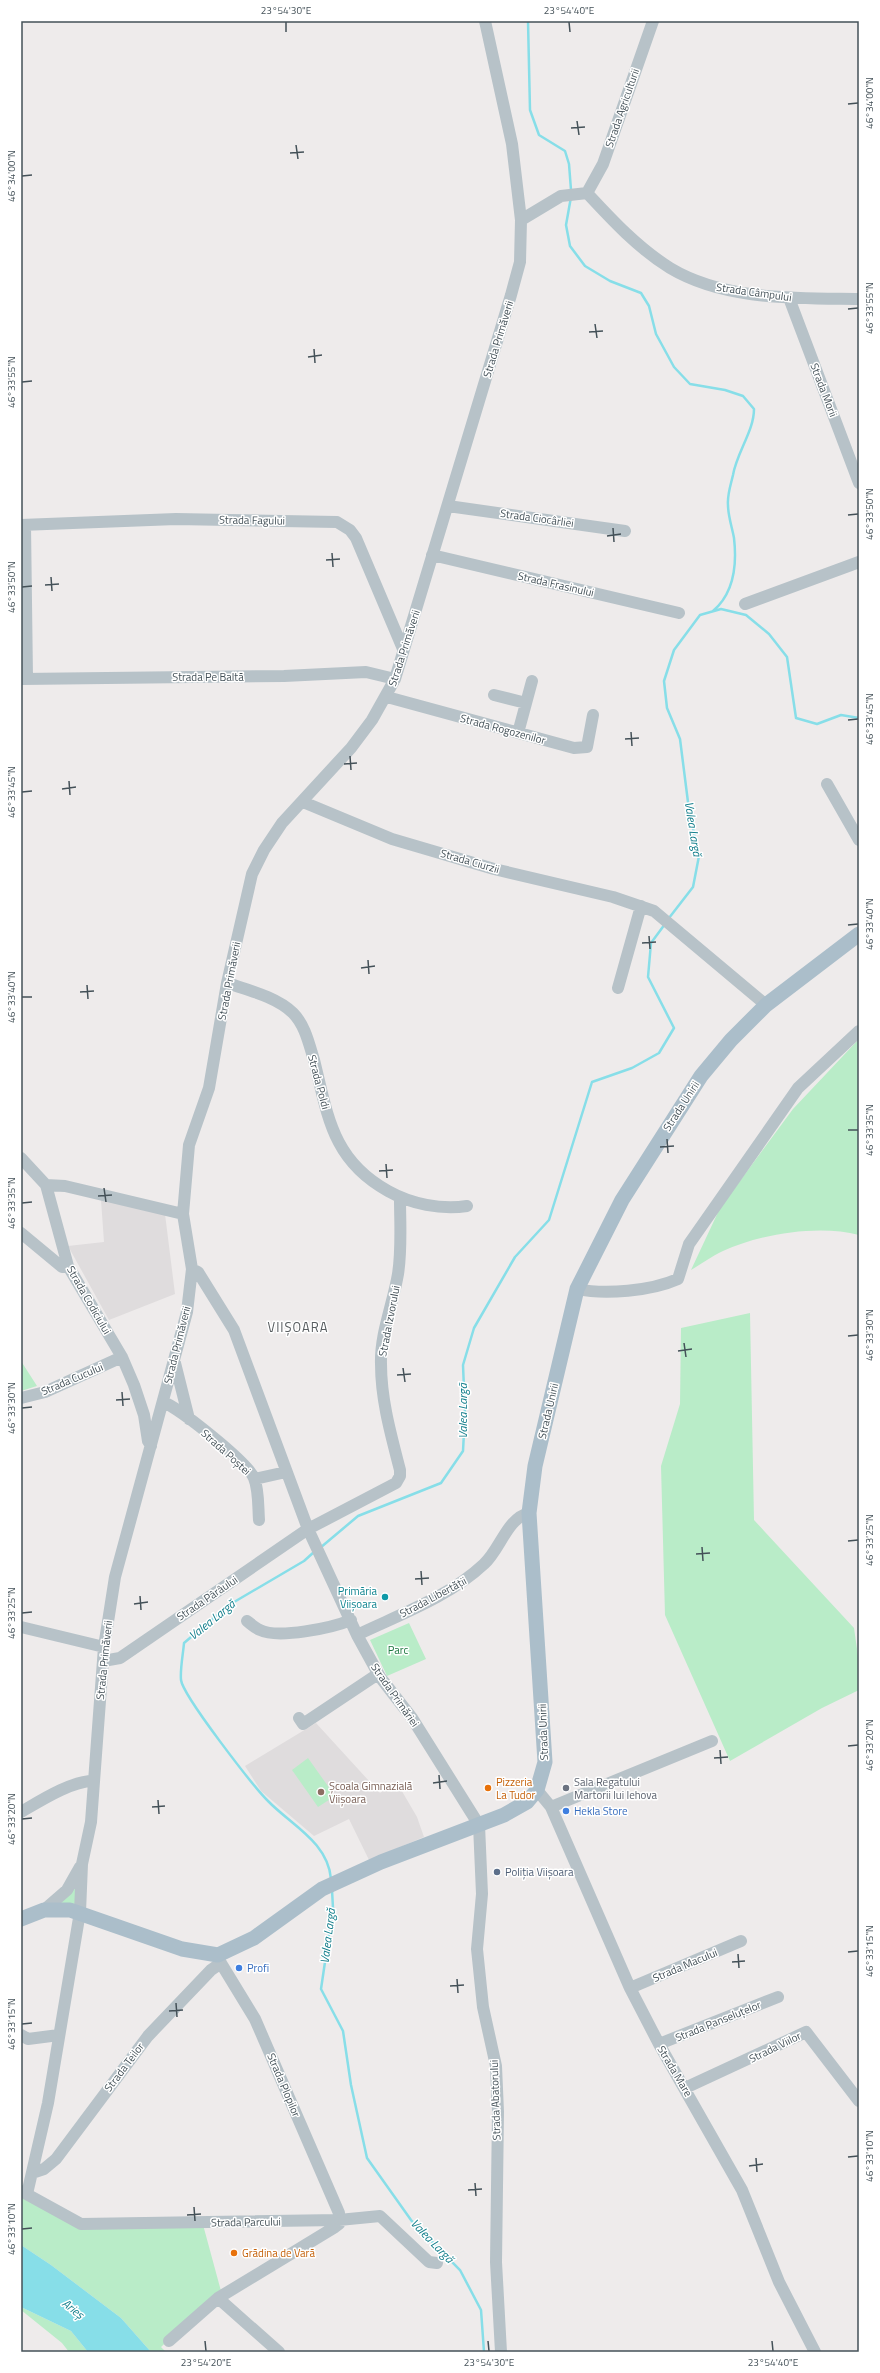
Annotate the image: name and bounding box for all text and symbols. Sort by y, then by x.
text: 23°54'30"E [261,3,312,18]
text: 23°54'40"E [544,3,595,18]
street label: Strada Agriculturii [601,66,643,150]
text: 46°34'00"N [862,77,877,129]
text: 46°34'00"N [4,150,19,202]
street label: Strada Câmpului [715,279,793,305]
text: 46°33'55"N [862,282,877,334]
street label: Strada Primăverii [479,299,517,379]
text: 46°33'55"N [4,356,19,408]
street label: Strada Morii [806,361,842,419]
text: 46°33'50"N [862,488,877,540]
street label: Strada Ciocârliei [499,505,575,531]
street label: Strada Fagului [219,511,285,529]
text: 46°33'50"N [4,561,19,613]
street label: Strada Frasinului [516,567,596,601]
street label: Strada Primăverii [384,608,424,688]
street label: Strada Pe Baltă [172,669,244,685]
text: 46°33'45"N [862,693,877,745]
street label: Strada Rogozenilor [459,710,548,748]
text: 46°33'45"N [4,766,19,818]
water label: Valea Largă [680,800,708,860]
street label: Strada Ciurzii [439,845,501,877]
text: 46°33'40"N [862,898,877,950]
street label: Strada Primăverii [214,940,244,1022]
text: 46°33'40"N [4,971,19,1023]
street label: Strada Poldi [304,1053,334,1111]
street label: Strada Unirii [659,1078,703,1134]
text: 46°33'35"N [862,1104,877,1156]
text: 46°33'35"N [4,1177,19,1229]
street label: Strada Codiciului [63,1263,115,1337]
street label: Strada Izvorului [374,1284,404,1358]
street label: Strada Primăverii [160,1304,194,1386]
text: 46°33'30"N [862,1309,877,1361]
district label: VIIȘOARA [268,1317,328,1337]
street label: Strada Cucului [39,1359,105,1399]
water label: Valea Largă [453,1381,472,1439]
text: 46°33'30"N [4,1382,19,1434]
street label: Strada Unirii [534,1382,562,1440]
street label: Strada Poștei [198,1425,254,1479]
text: 46°33'25"N [862,1514,877,1566]
street label: Strada Pârâului [173,1572,241,1624]
street label: Strada Libertății [397,1573,469,1621]
place label: Primăria Viişoara [338,1583,377,1612]
text: 46°33'25"N [4,1587,19,1639]
marker: Primăria Viişoara [380,1592,390,1602]
water label: Valea Largă [184,1594,241,1644]
street label: Strada Primăverii [92,1620,116,1700]
park label: Parc [388,1642,408,1658]
street label: Strada Primăriei [367,1660,423,1730]
street label: Strada Unirii [534,1703,552,1761]
text: 46°33'20"N [862,1719,877,1771]
place label: Pizzeria La Tudor [496,1774,535,1803]
place label: Sala Regatului Martorii lui Iehova [574,1774,658,1803]
place label: Şcoala Gimnazială Viişoara [329,1778,413,1807]
marker: Pizzeria La Tudor [483,1783,493,1793]
marker: Sala Regatului Martorii lui Iehova [561,1783,571,1793]
marker: Şcoala Gimnazială Viişoara [316,1787,326,1797]
text: 46°33'20"N [4,1793,19,1845]
place label: Hekla Store [574,1803,628,1819]
marker: Hekla Store [561,1806,571,1816]
place label: Poliția Viișoara [505,1864,574,1880]
marker: Poliția Viișoara [492,1867,502,1877]
water label: Valea Largă [315,1905,341,1965]
text: 46°33'15"N [862,1925,877,1977]
street label: Strada Macului [650,1944,720,1986]
place label: Profi [247,1960,269,1976]
marker: Profi [234,1963,244,1973]
street label: Strada Panseluțelor [673,1996,763,2046]
text: 46°33'15"N [4,1998,19,2050]
street label: Strada Viilor [746,2027,804,2067]
street label: Strada Teilor [100,2039,148,2095]
street label: Strada Mare [654,2043,697,2100]
street label: Strada Plopilor [263,2051,305,2120]
street label: Strada Abatorului [486,2059,504,2141]
text: 46°33'10"N [862,2130,877,2182]
text: 46°33'10"N [4,2203,19,2255]
street label: Strada Parcului [211,2213,281,2231]
water label: Valea Largă [406,2214,460,2269]
place label: Grădina de Vară [242,2245,315,2261]
marker: Grădina de Vară [229,2248,239,2258]
water label: Arieș [58,2294,89,2324]
text: 23°54'20"E [181,2355,232,2370]
text: 23°54'30"E [464,2355,515,2370]
text: 23°54'40"E [748,2355,799,2370]

